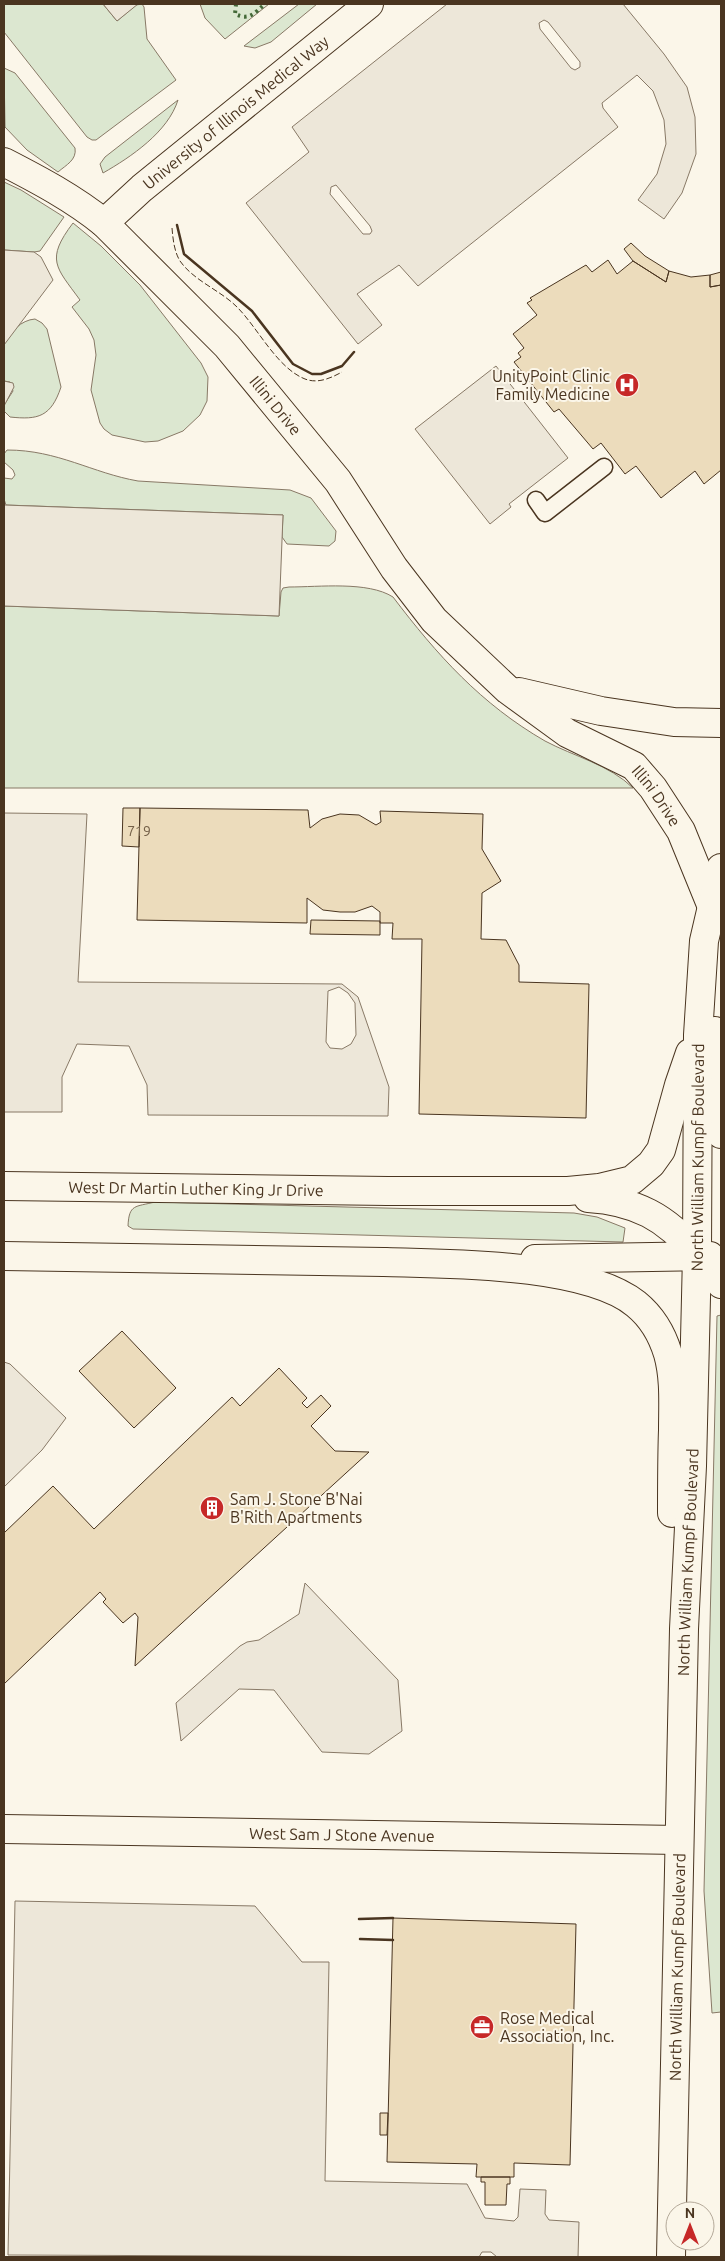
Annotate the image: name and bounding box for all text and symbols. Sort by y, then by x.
street label: University of Illinois Medical Way [139,31,332,193]
place label: UnityPoint Clinic Family Medicine [492,367,611,403]
street label: Illini Drive [246,372,305,438]
hospital icon: UnityPoint Clinic Family Medicine [614,372,640,398]
street label: Illini Drive [628,762,684,830]
house number: 719 [127,823,151,839]
street label: North William Kumpf Boulevard [688,1043,707,1272]
street label: West Dr Martin Luther King Jr Drive [68,1178,324,1199]
street label: North William Kumpf Boulevard [674,1448,701,1676]
place label: Sam J. Stone B'Nai B'Rith Apartments [230,1490,363,1526]
building icon: Sam J. Stone B'Nai B'Rith Apartments [199,1495,225,1521]
street label: West Sam J Stone Avenue [249,1824,435,1845]
street label: North William Kumpf Boulevard [666,1853,688,2081]
place label: Rose Medical Association, Inc. [500,2009,614,2045]
office icon: Rose Medical Association, Inc. [469,2014,495,2040]
north arrow [665,2201,715,2251]
text: N [685,2205,695,2221]

